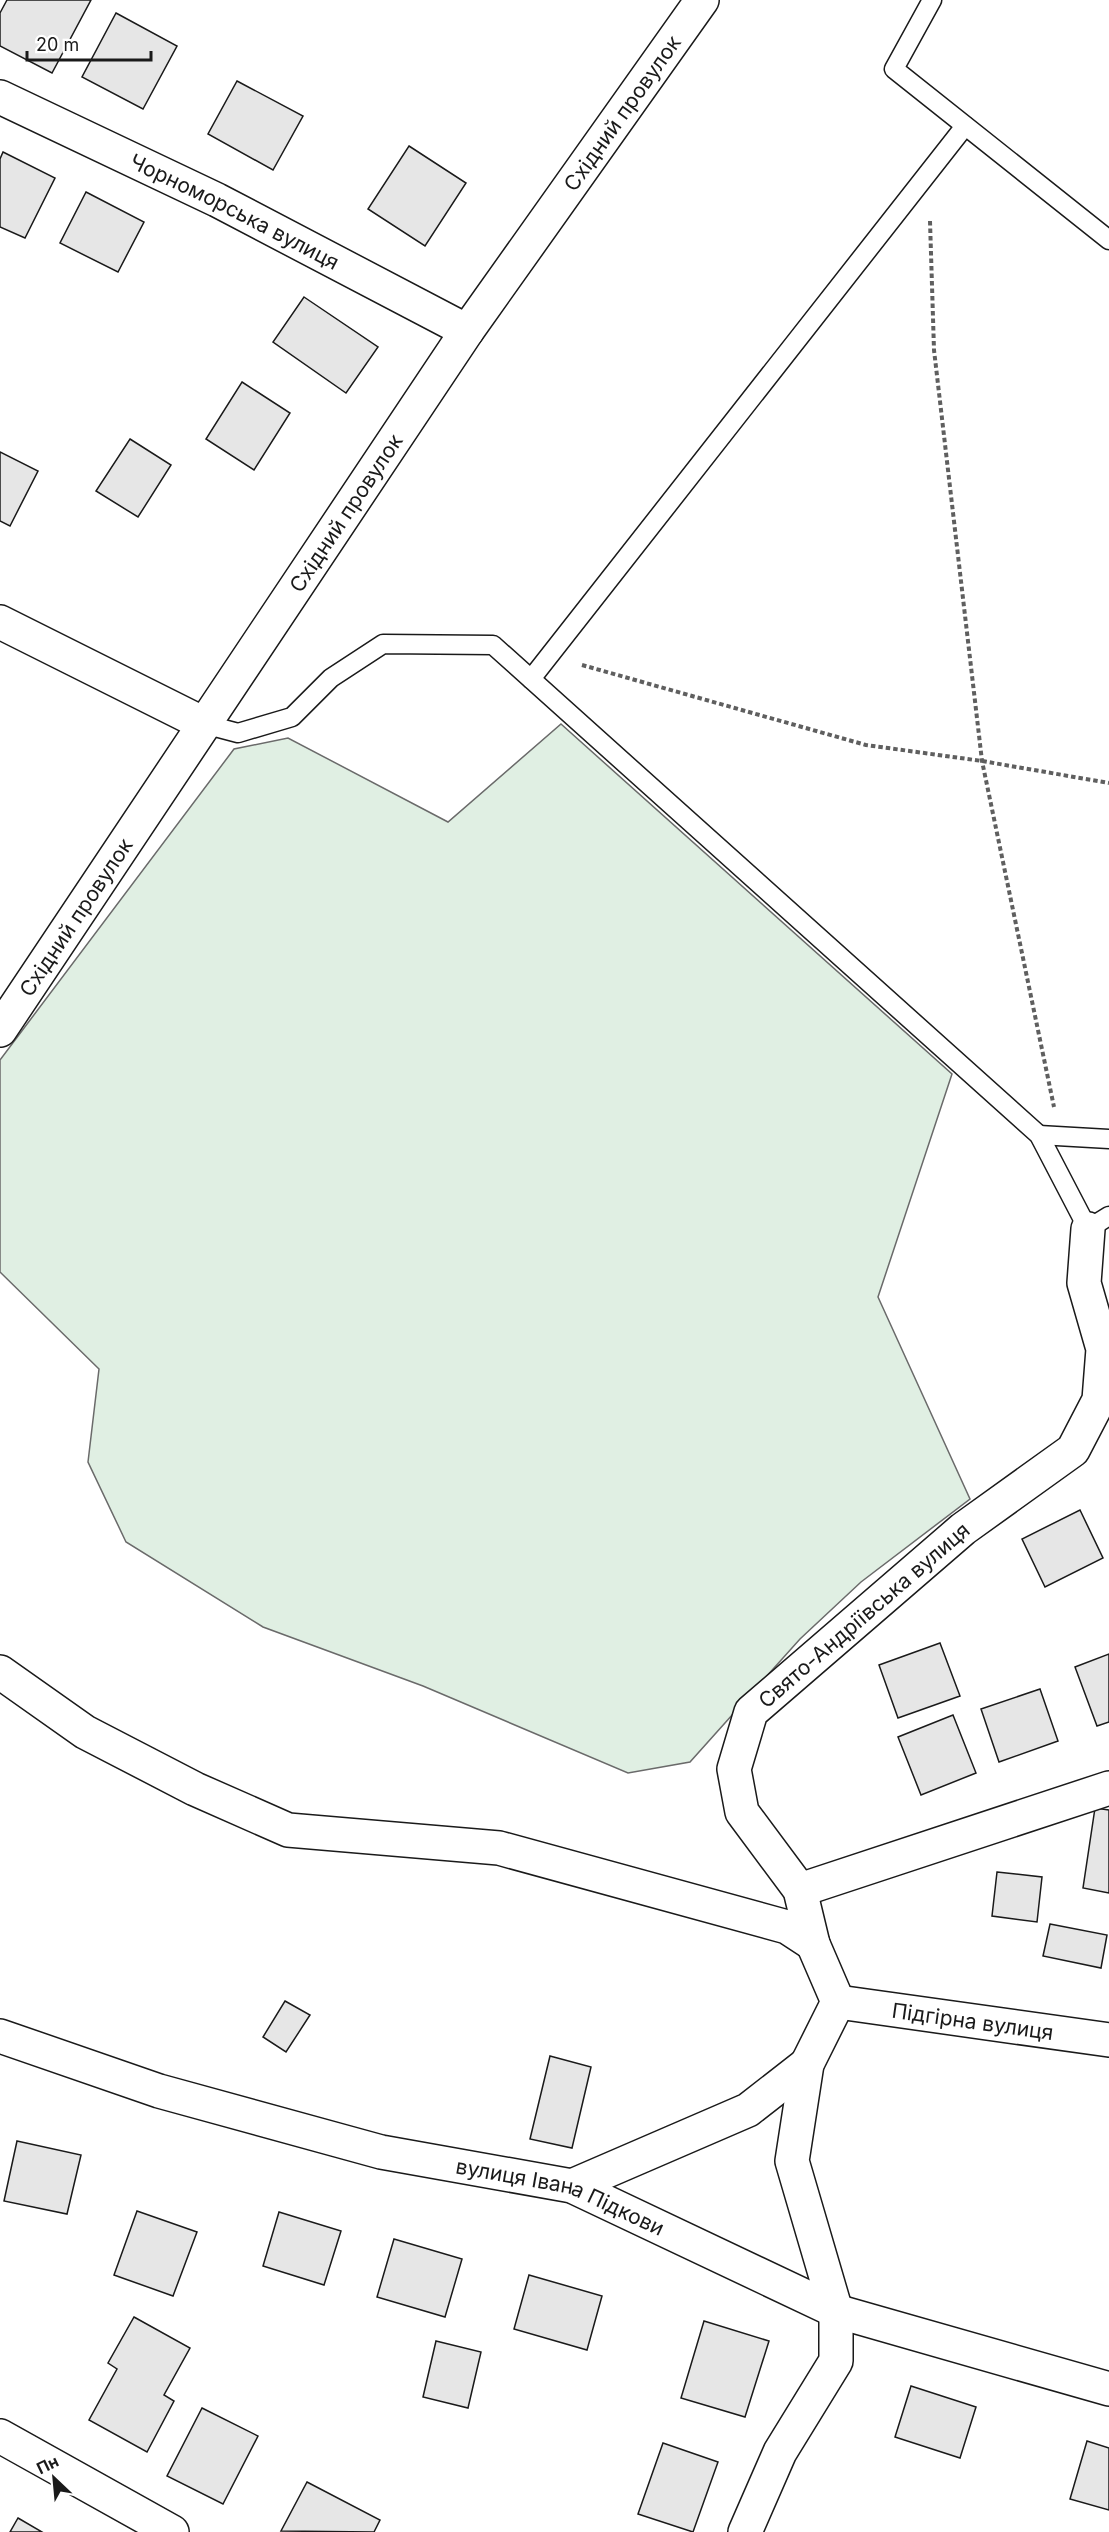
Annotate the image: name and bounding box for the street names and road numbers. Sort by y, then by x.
street label: Східний провулок [558,30,686,196]
street label: Чорноморська вулиця [126,148,344,274]
street label: Східний провулок [284,428,408,597]
street label: Східний провулок [14,833,138,1001]
street label: Свято-Андріївська вулиця [753,1517,974,1713]
street label: Підгірна вулиця [890,1997,1055,2045]
street label: вулиця Івана Підкови [454,2153,668,2240]

